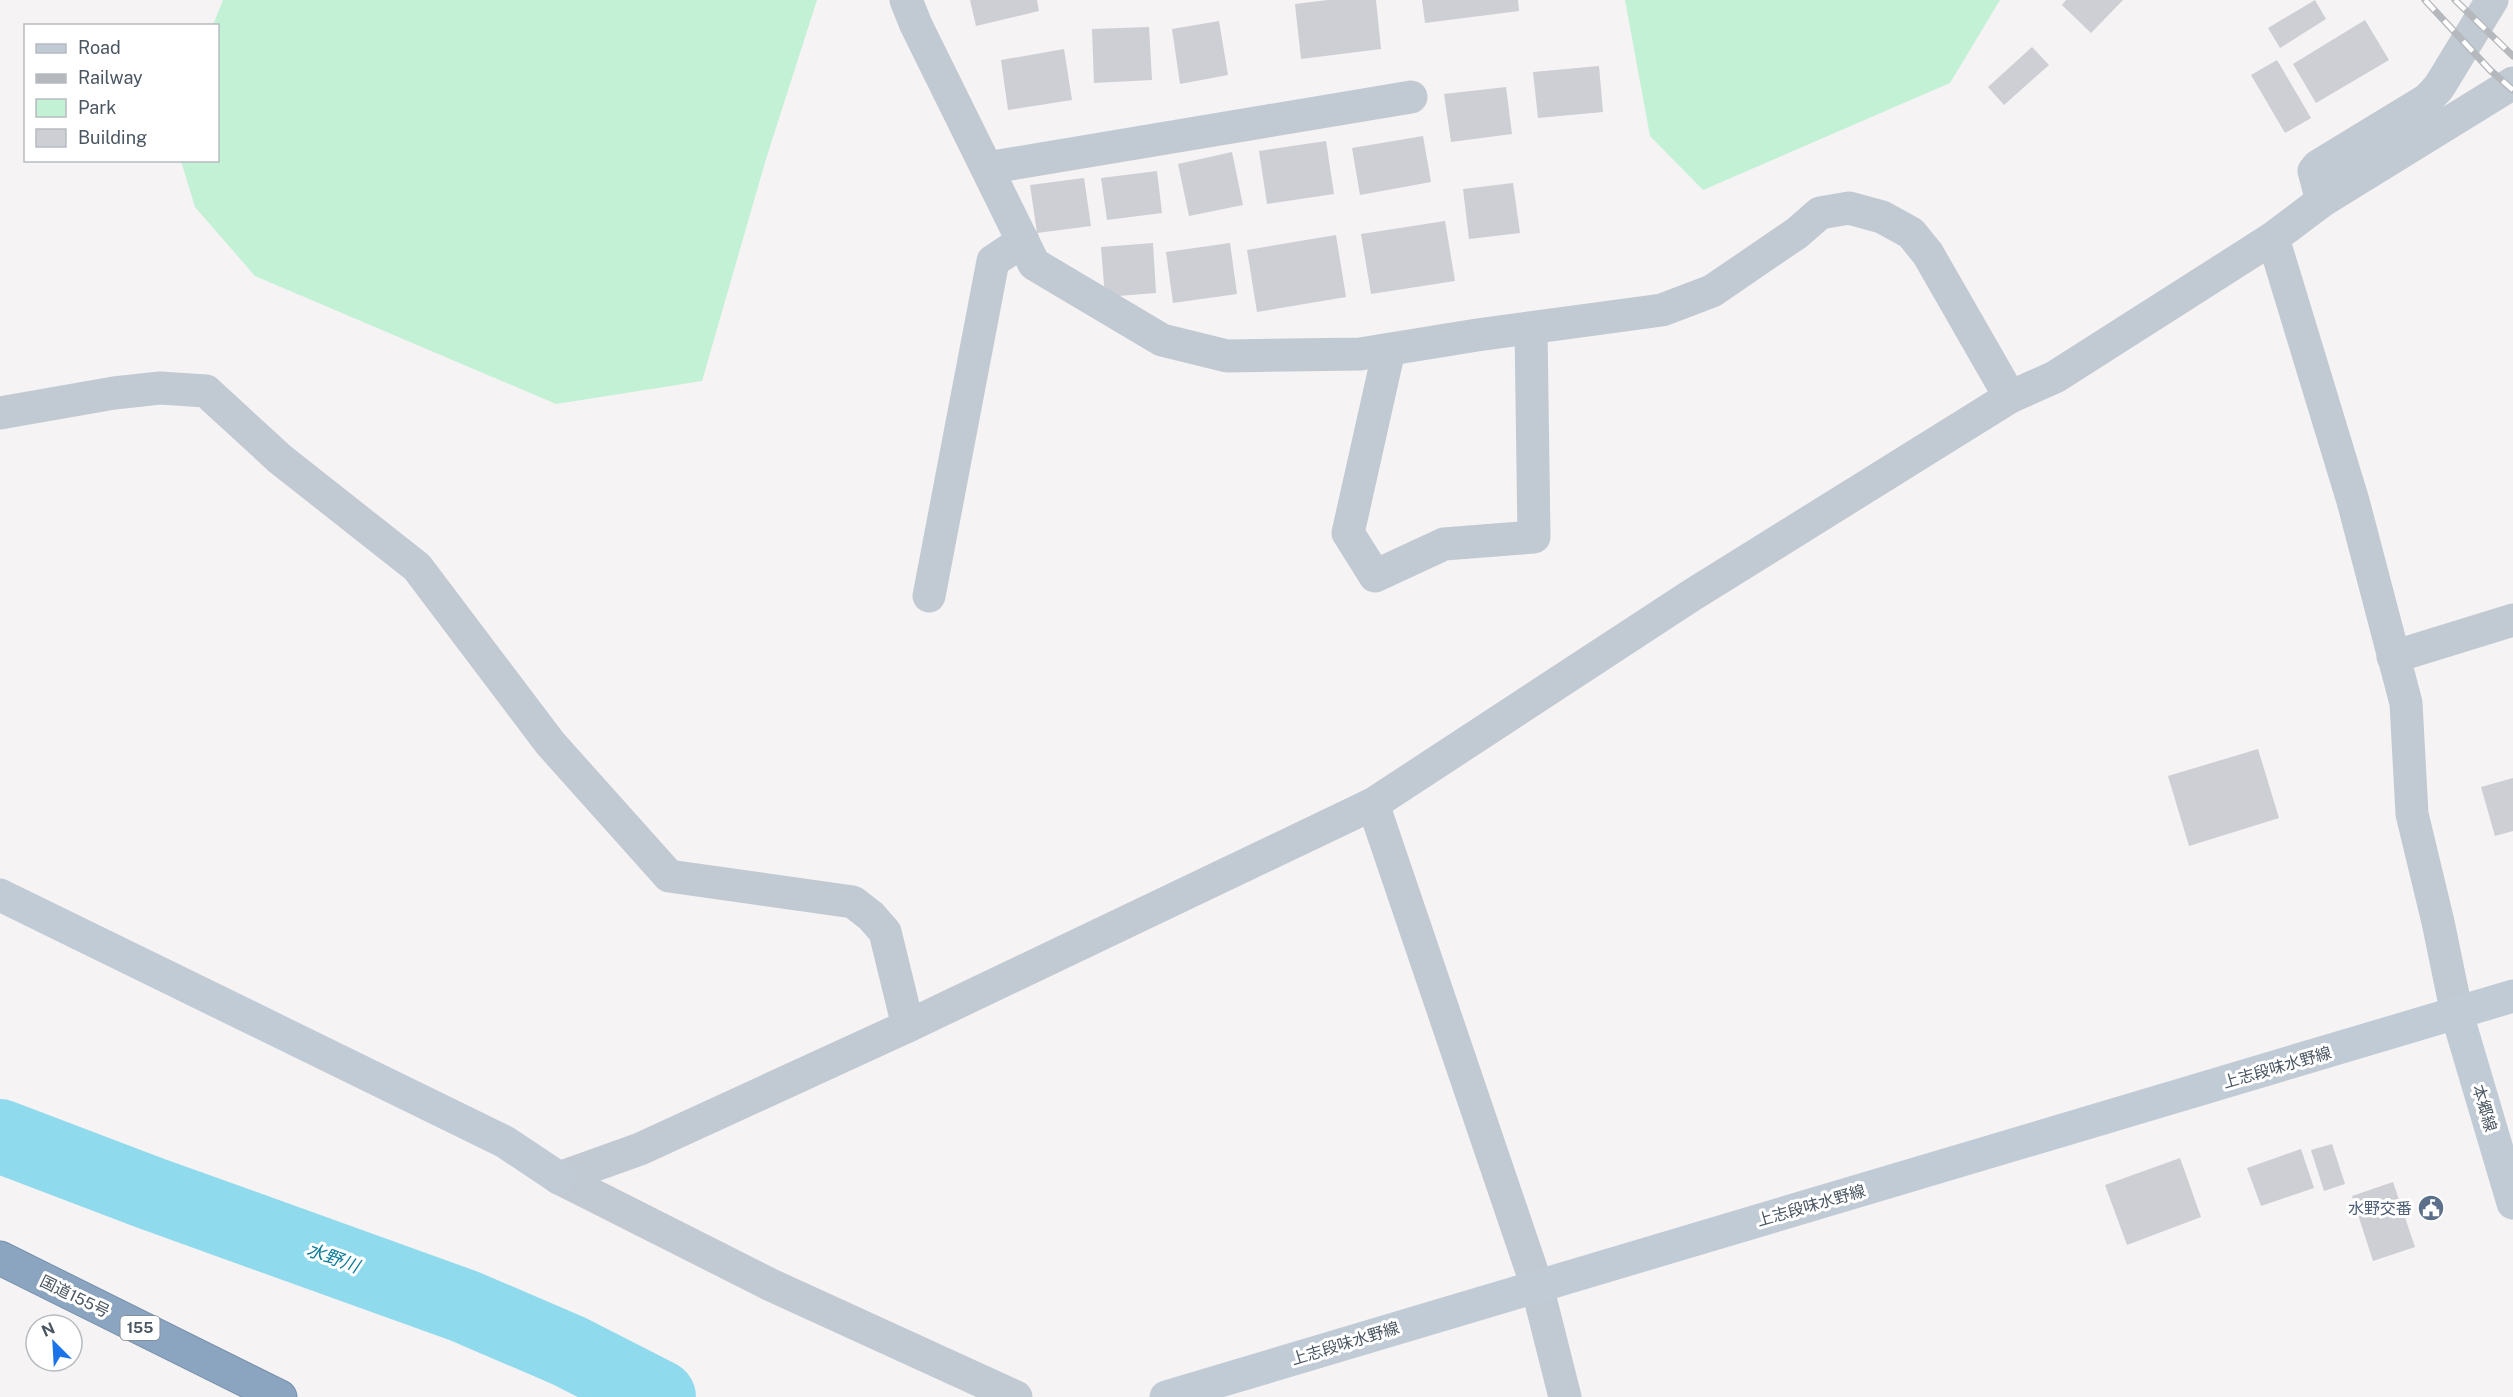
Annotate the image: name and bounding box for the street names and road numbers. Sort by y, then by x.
street label: 上志段味水野線 [2221,1043,2334,1092]
street label: 本郷線 [2468,1082,2501,1134]
street label: 上志段味水野線 [1755,1181,1868,1230]
street label: 国道155号 [37,1271,113,1321]
road number: 155 [120,1316,160,1340]
street label: 上志段味水野線 [1289,1318,1401,1369]

